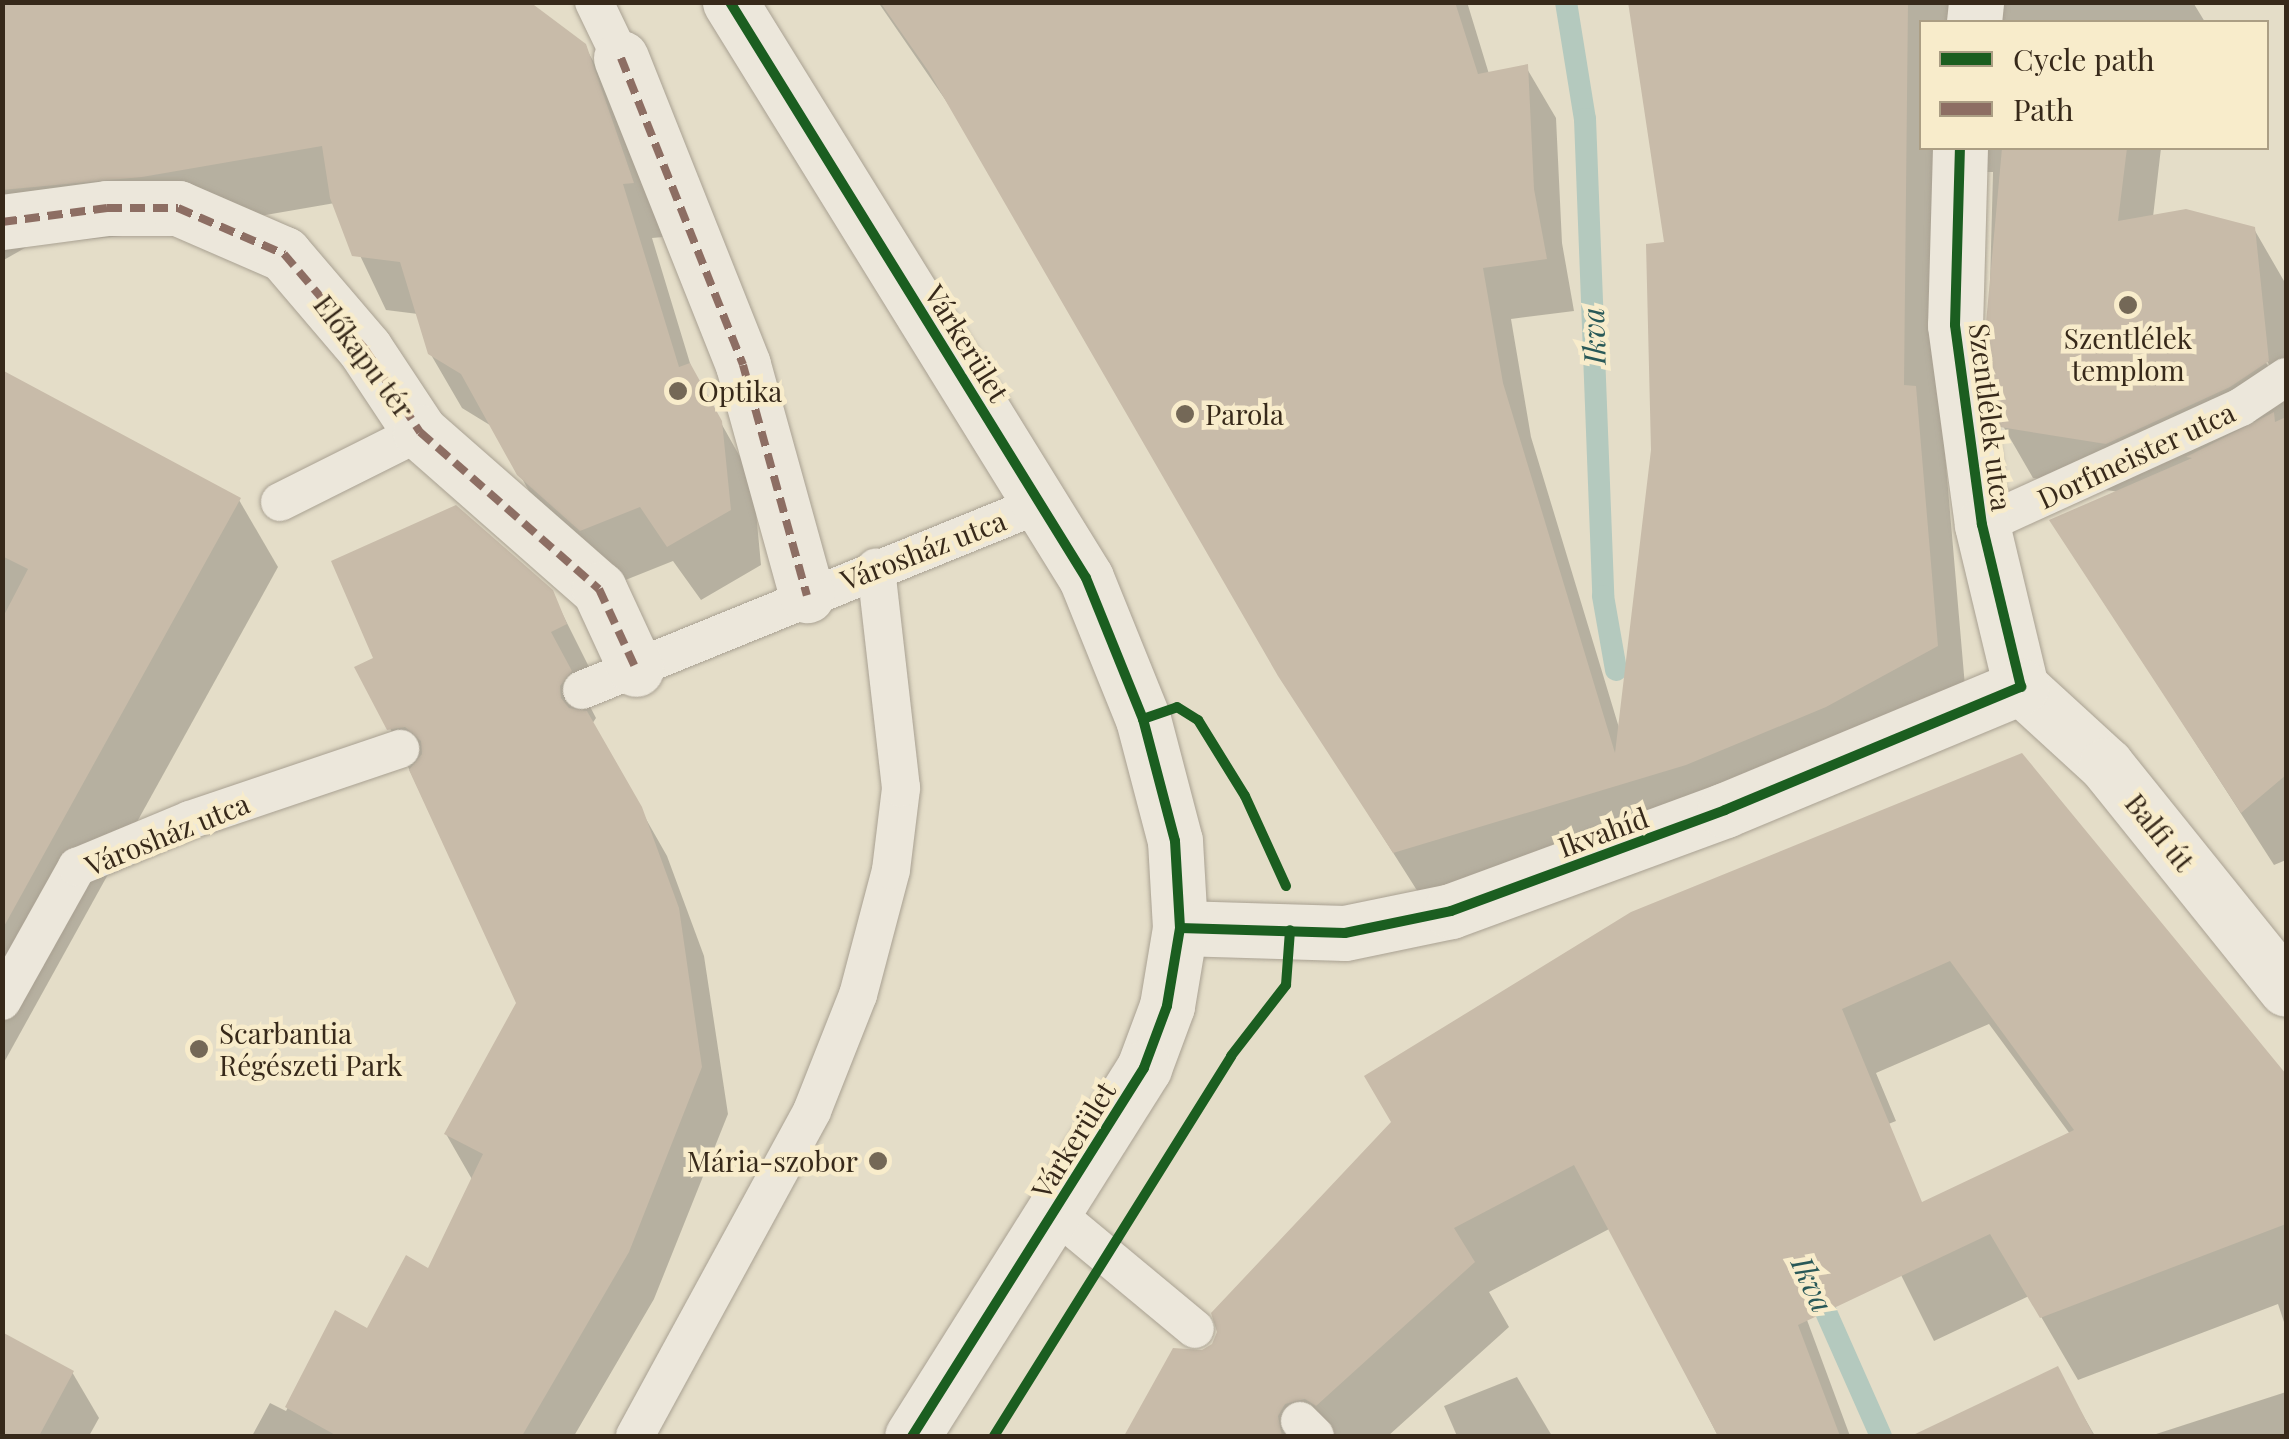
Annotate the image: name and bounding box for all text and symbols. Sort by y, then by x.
legend [1919,20,2269,150]
text: Cycle path [2013,39,2155,79]
text: Path [2013,89,2074,129]
street label: Várkerület [918,279,1016,407]
street label: Előkapu tér [307,288,421,424]
marker: Szentlélek templom [2117,294,2139,316]
water label: Ikva [1574,307,1612,365]
street label: Szentlélek utca [1963,321,2019,513]
place label: Szentlélek templom [2064,321,2192,387]
place label: Optika [698,374,782,408]
marker: Optika [667,380,689,402]
street label: Dorfmeister utca [2032,395,2240,515]
place label: Parola [1205,397,1284,431]
marker: Parola [1174,403,1196,425]
street label: Városház utca [836,503,1010,597]
street label: Városház utca [80,786,254,882]
street label: Balfi út [2119,786,2201,878]
street label: Ikvahíd [1553,800,1653,864]
place label: Scarbantia Régészeti Park [219,1016,403,1082]
marker: Scarbantia Régészeti Park [188,1038,210,1060]
street label: Várkerület [1024,1076,1122,1204]
place label: Mária-szobor [687,1144,858,1178]
marker: Mária-szobor [867,1150,889,1172]
water label: Ikva [1785,1251,1841,1317]

